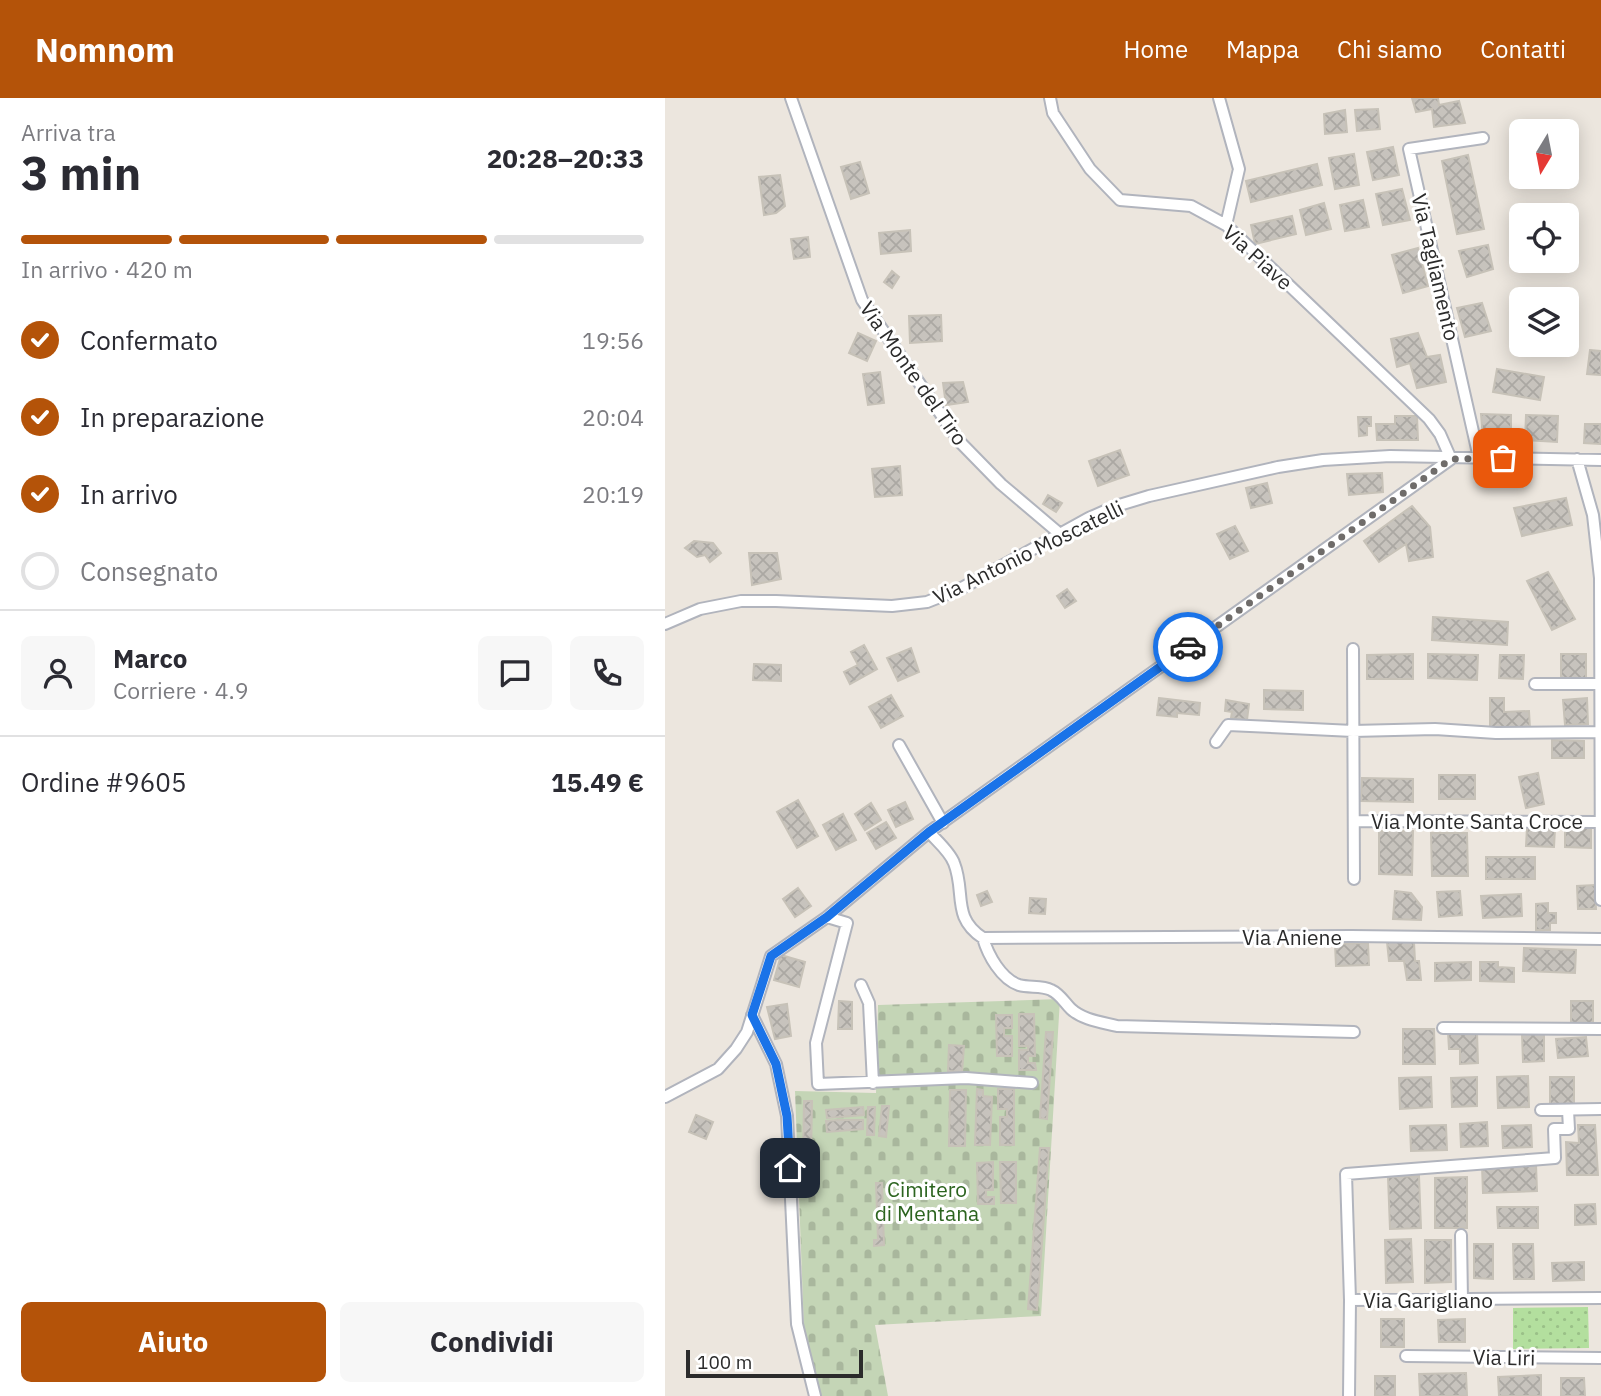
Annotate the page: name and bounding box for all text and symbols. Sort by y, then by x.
text: Nomnom [35,28,175,71]
text: Home [1124,33,1188,65]
text: Mappa [1226,33,1299,65]
text: Chi siamo [1337,33,1442,65]
text: Contatti [1480,33,1566,65]
text: Arriva tra [21,117,116,147]
north arrow [1509,119,1579,189]
map controls [1509,119,1579,357]
text: 20:28–20:33 [487,141,644,175]
text: 3 min [21,143,141,203]
street label: Via Tagliamento [1405,191,1467,343]
button: locate [1509,203,1579,273]
street label: Via Piave [1217,218,1299,296]
text: In arrivo · 420 m [21,254,193,284]
button: layers [1509,287,1579,357]
street label: Via Monte del Tiro [854,295,974,451]
icon: check [21,321,59,359]
text: Confermato [80,323,218,357]
text: 19:56 [582,325,644,355]
icon: check [21,398,59,436]
text: In preparazione [80,400,265,434]
text: 20:04 [582,402,644,432]
pin [1473,428,1533,488]
icon: bag [1484,439,1522,477]
icon: check [21,475,59,513]
text: In arrivo [80,477,178,511]
text: 20:19 [582,479,644,509]
street label: Via Antonio Moscatelli [928,494,1128,610]
text: Consegnato [80,554,218,588]
courier [1153,612,1223,682]
icon: car [1169,628,1207,666]
button: person [21,636,95,710]
button: chat [478,636,552,710]
button: phone [570,636,644,710]
text: Marco [113,641,187,675]
text: Corriere · 4.9 [113,675,249,705]
text: Ordine #9605 [21,765,187,799]
text: 15.49 € [551,765,644,799]
street label: Via Monte Santa Croce [1371,807,1583,835]
street label: Via Aniene [1242,923,1342,951]
pin [760,1138,820,1198]
icon: home [771,1149,809,1187]
park label: Cimitero di Mentana [875,1175,979,1227]
street label: Via Garigliano [1363,1286,1493,1314]
button: Aiuto [21,1302,326,1382]
button: Condividi [340,1302,644,1382]
street label: Via Liri [1472,1342,1536,1372]
scale bar [686,1347,863,1379]
text: 100 m [697,1350,752,1374]

